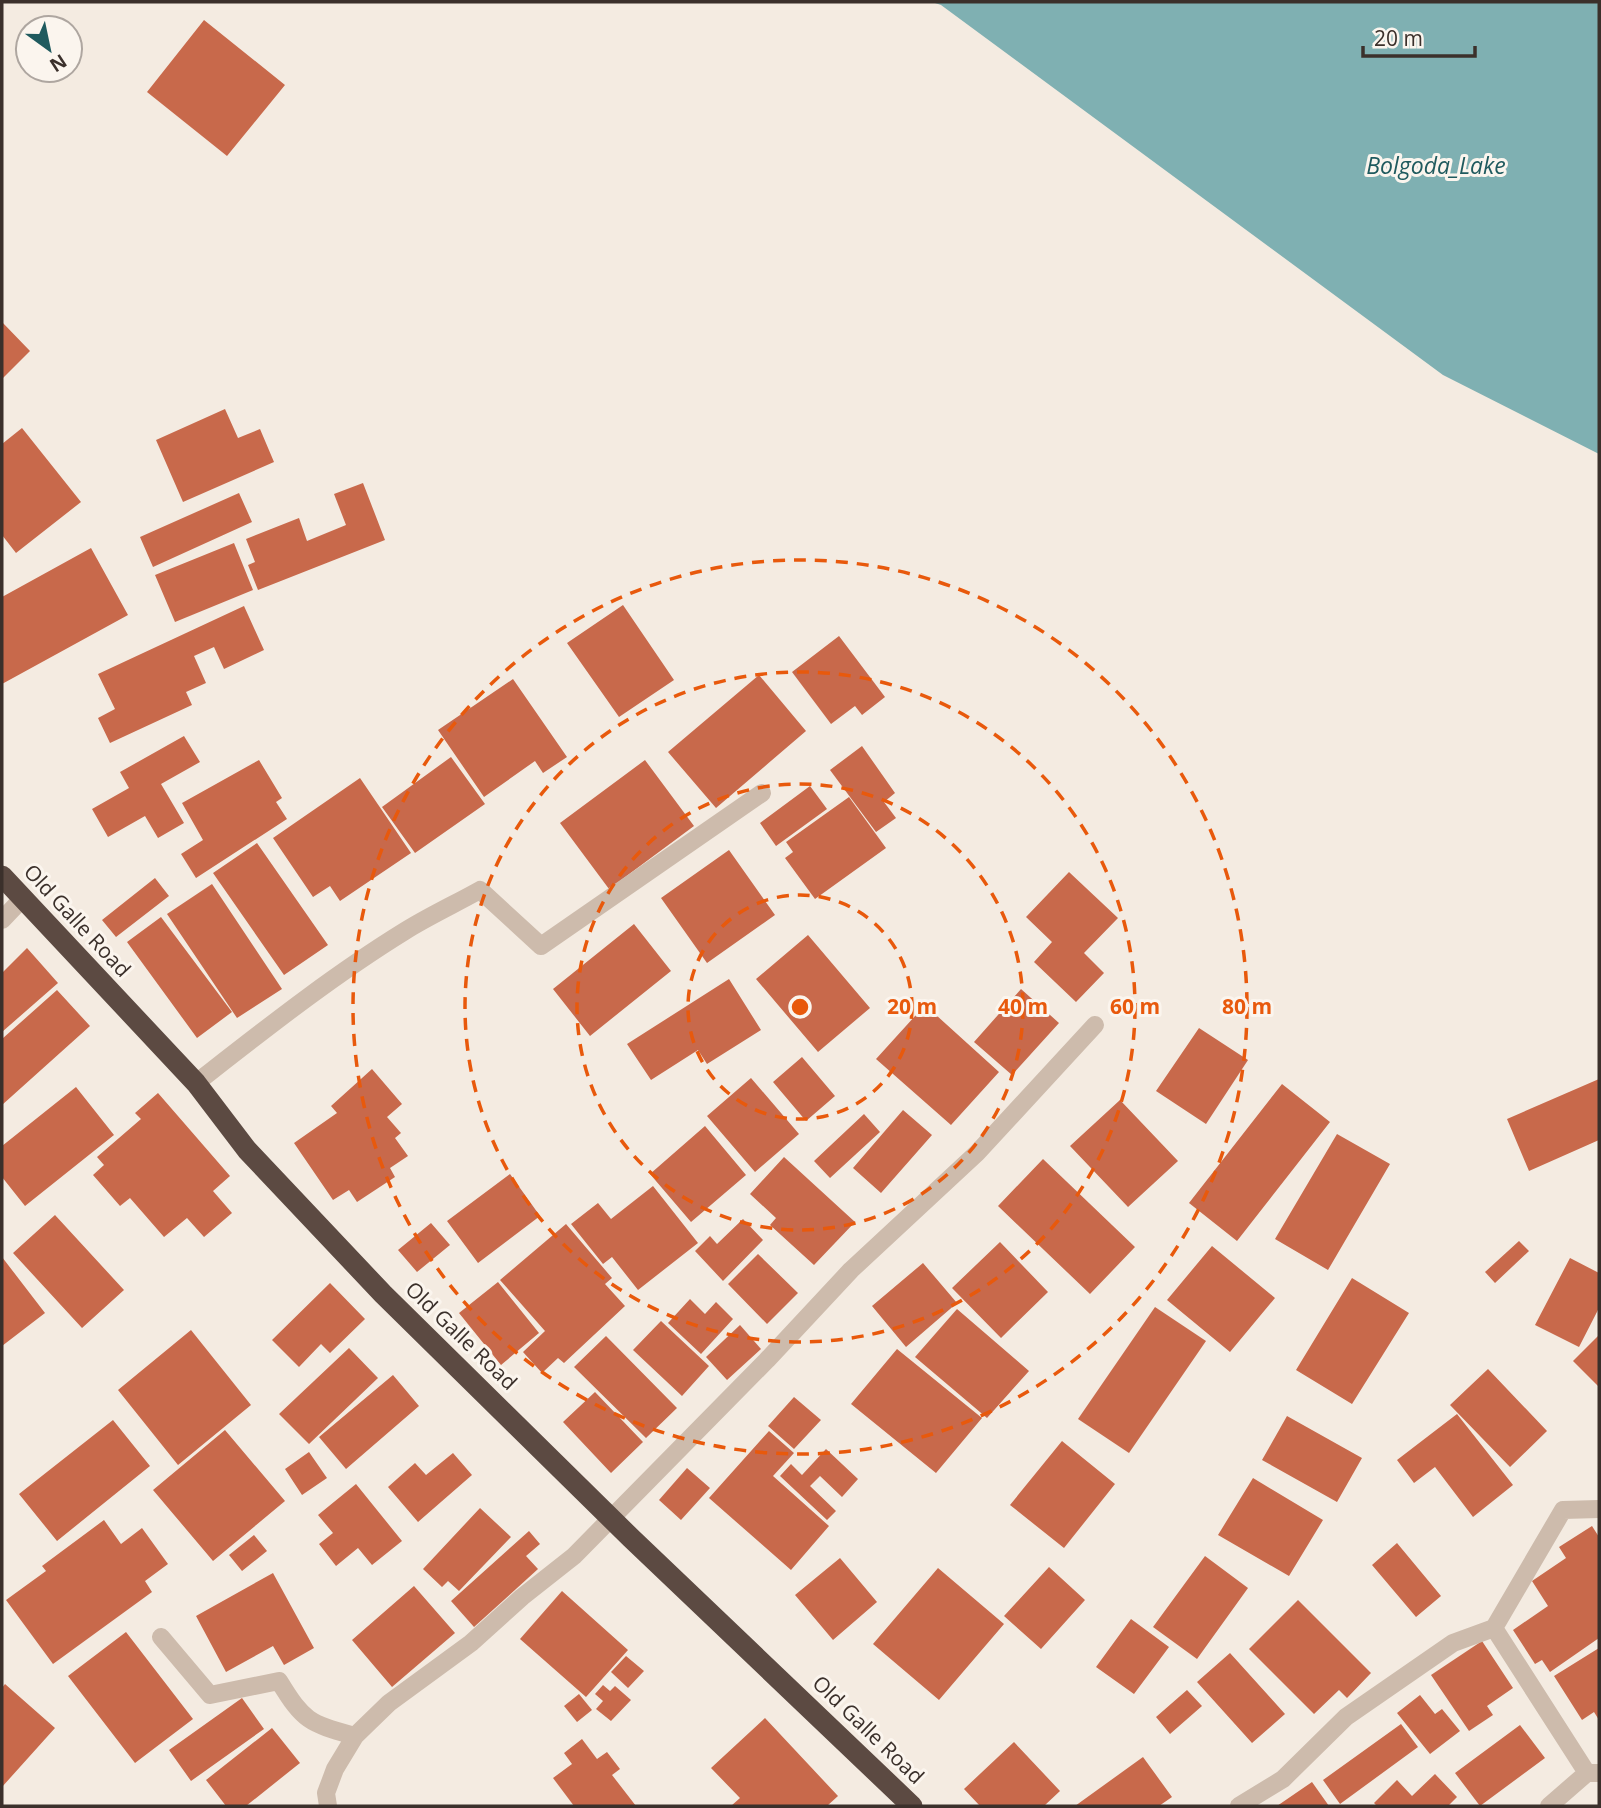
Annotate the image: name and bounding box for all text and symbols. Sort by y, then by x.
north arrow [14,14,84,84]
scale bar [1363,14,1475,58]
text: 20 m [1374,24,1423,52]
text: N [45,48,72,78]
water label: Bolgoda_Lake [1366,149,1506,181]
street label: Old Galle Road [18,858,137,983]
text: 20 m [887,992,937,1020]
text: 40 m [998,992,1048,1020]
text: 60 m [1110,992,1160,1020]
text: 80 m [1222,992,1272,1020]
centre of rings [788,995,812,1019]
street label: Old Galle Road [400,1275,524,1396]
street label: Old Galle Road [807,1669,931,1790]

